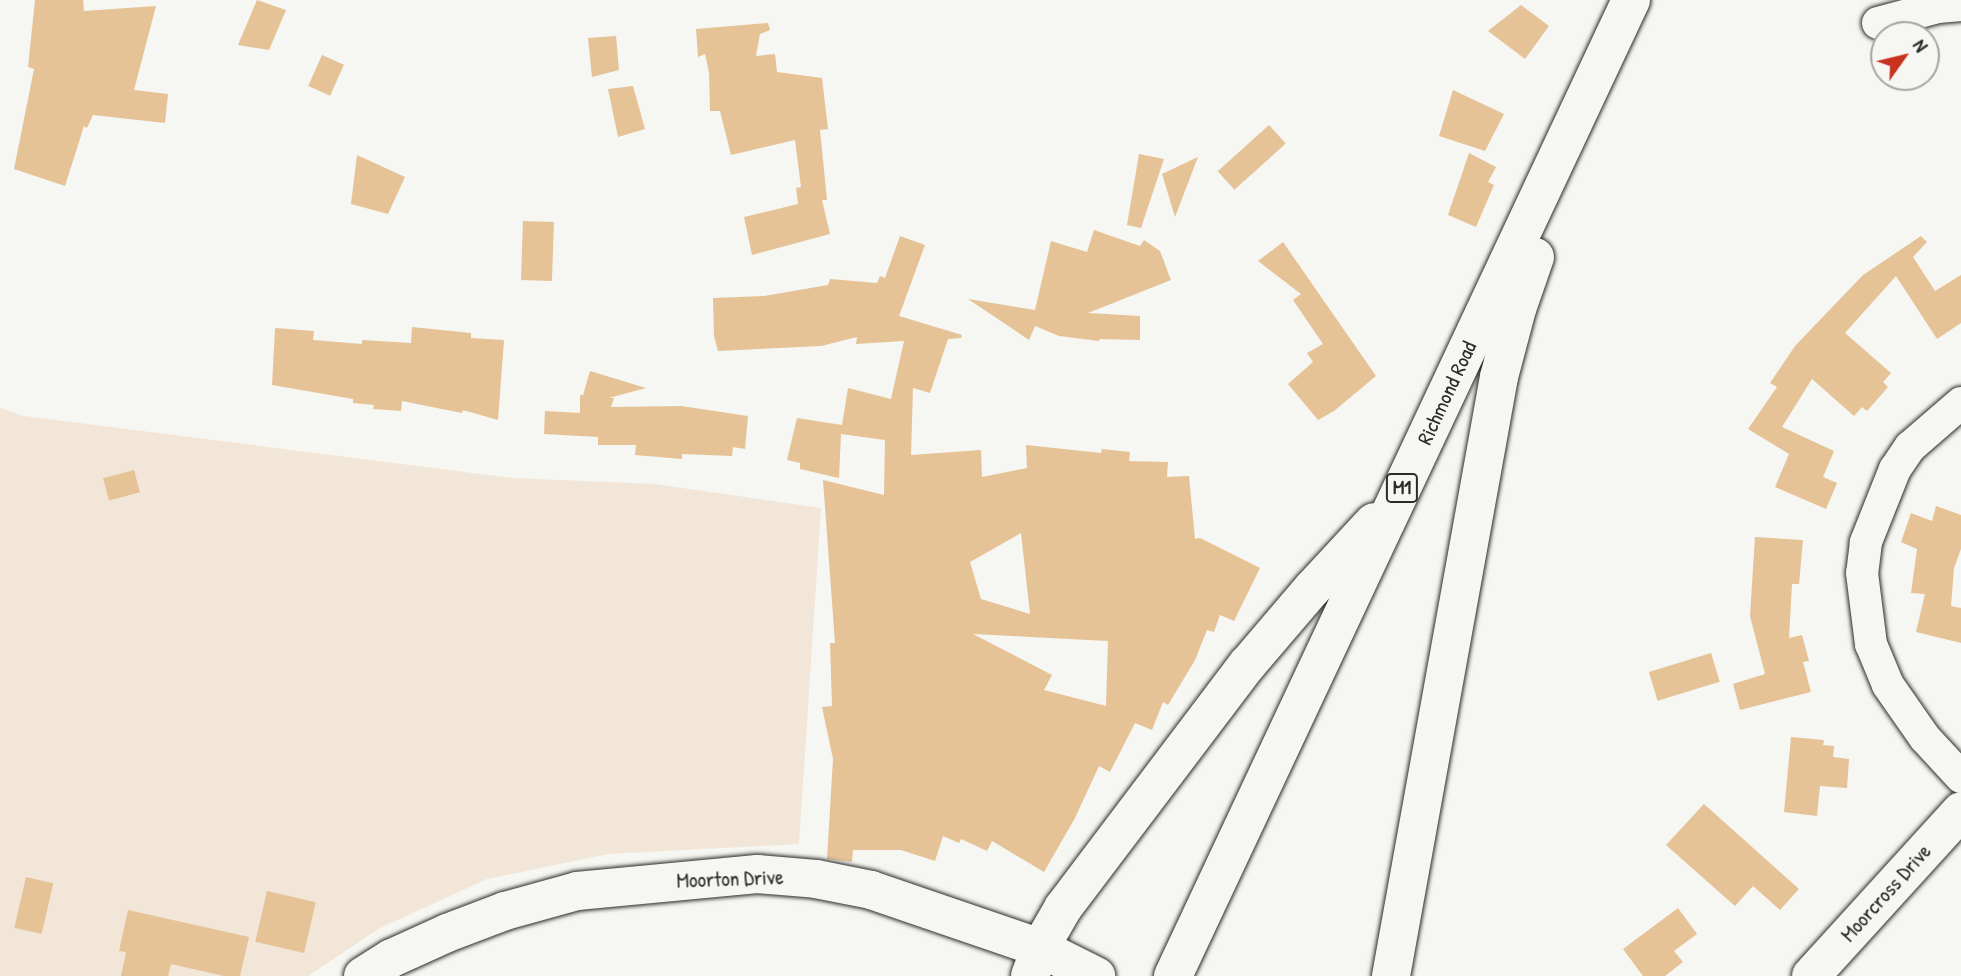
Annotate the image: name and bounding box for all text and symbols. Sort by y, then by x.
north arrow [1870,21,1940,91]
text: N [1907,34,1934,57]
street label: Richmond Road [1412,337,1482,449]
road number: M1 [1384,472,1420,503]
street label: Moorcross Drive [1836,839,1936,947]
street label: Moorton Drive [676,865,784,893]

